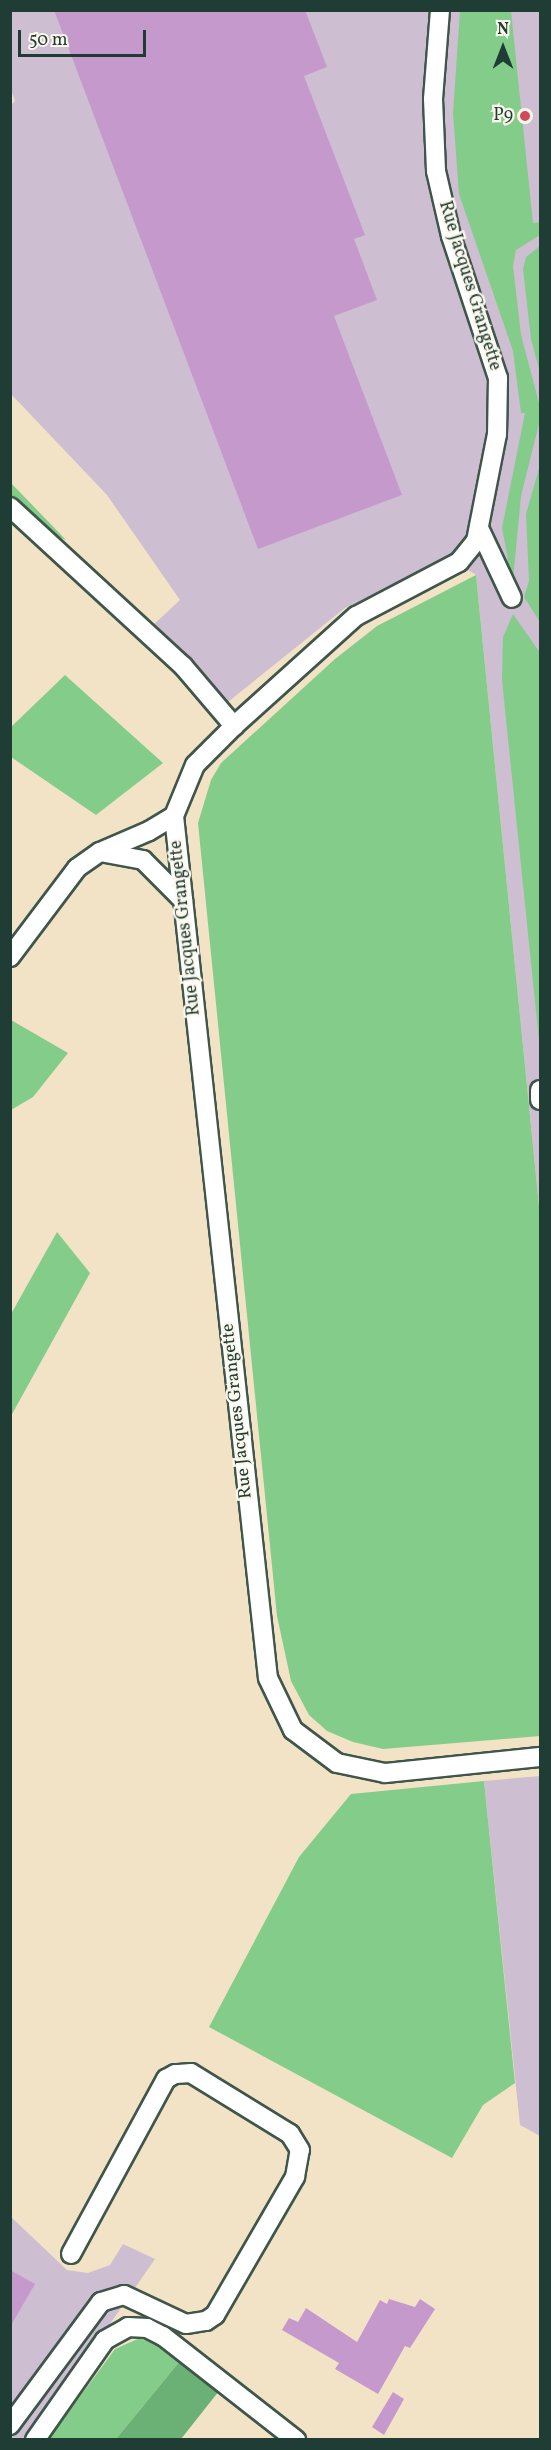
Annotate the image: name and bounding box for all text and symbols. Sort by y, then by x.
scale bar [21,18,148,56]
north arrow [473,18,533,78]
text: N [497,19,509,41]
text: 50 m [29,28,68,53]
place label: P9 [493,105,513,127]
marker: P9 [518,109,532,123]
street label: Rue Jacques Grangette [433,199,505,373]
street label: Rue Jacques Grangette [166,839,206,1017]
street label: Rue Jacques Grangette [218,1322,258,1500]

